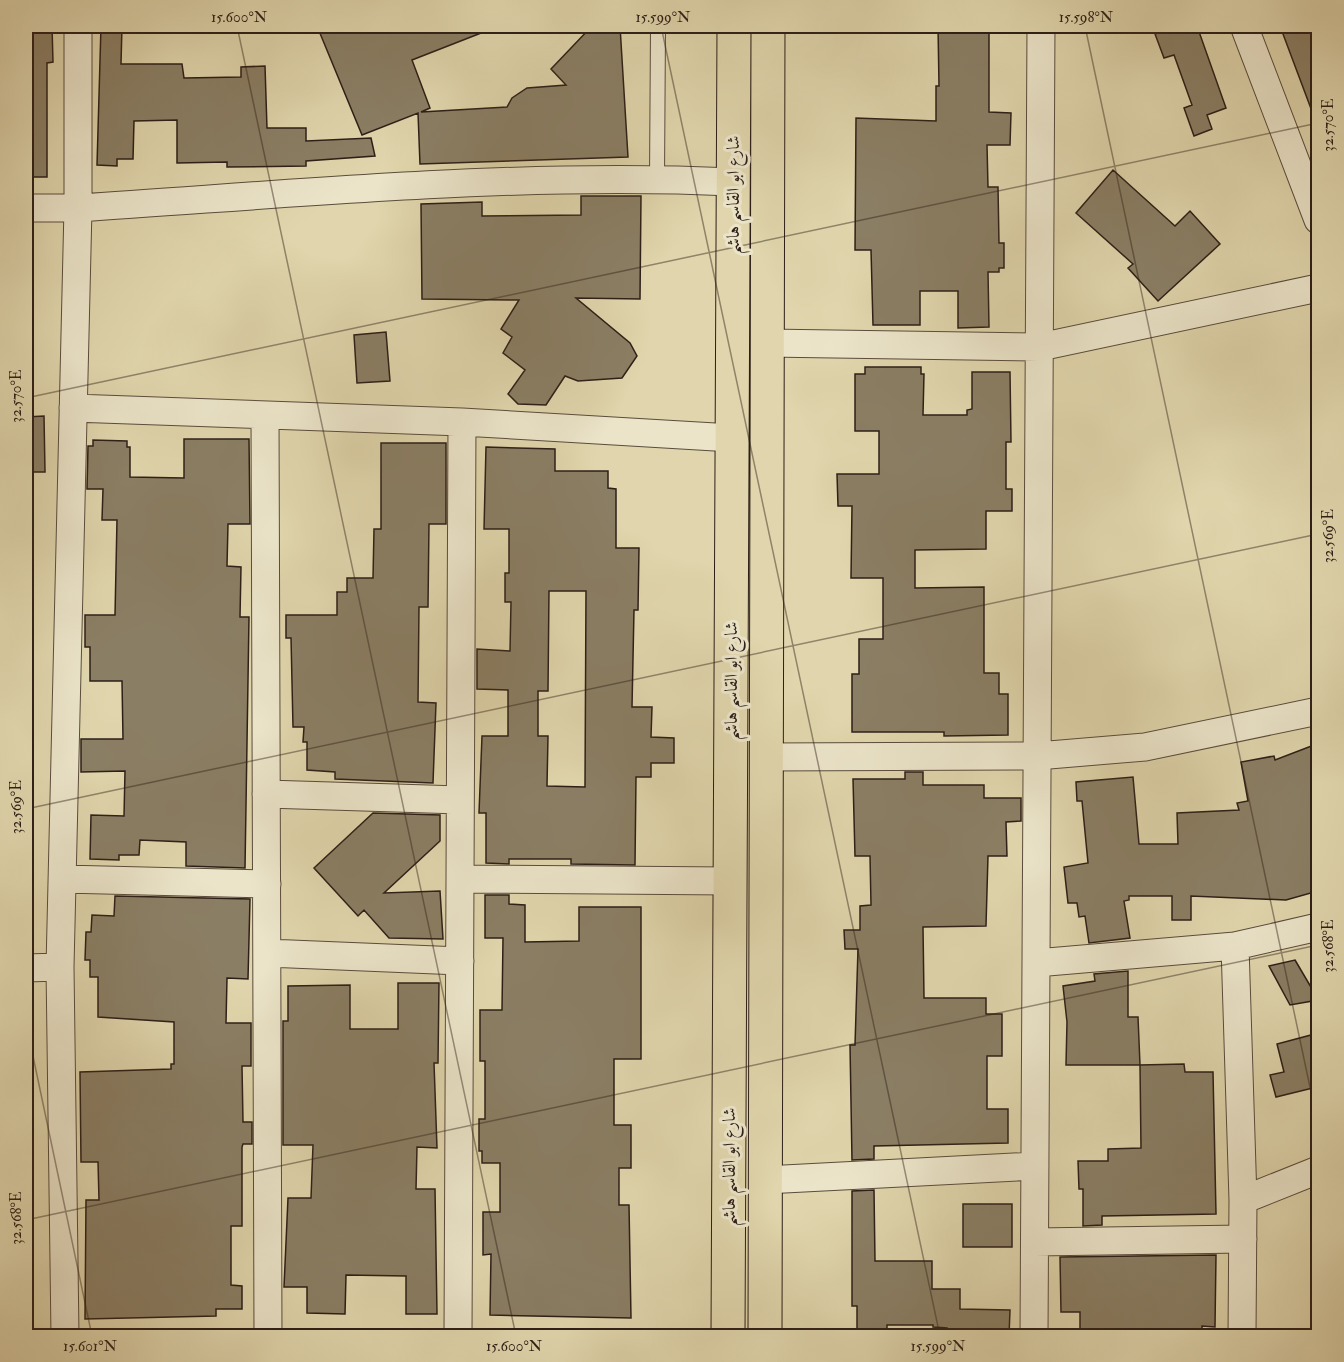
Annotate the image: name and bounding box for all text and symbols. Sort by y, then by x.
text: 15.600°N [211,8,268,27]
text: 15.599°N [636,8,691,27]
text: 15.598°N [1059,8,1114,27]
text: 32.570°E [1319,98,1338,152]
street label: شارع ابو القاسم هاشم [722,135,751,255]
text: 32.570°E [7,369,26,423]
text: 32.569°E [1319,509,1338,563]
street label: شارع ابو القاسم هاشم [720,621,749,741]
text: 32.569°E [7,780,26,834]
text: 32.568°E [1319,919,1338,973]
street label: شارع ابو القاسم هاشم [718,1107,747,1227]
text: 32.568°E [7,1191,26,1245]
text: 15.601°N [63,1337,117,1356]
text: 15.600°N [486,1337,543,1356]
text: 15.599°N [911,1337,966,1356]

